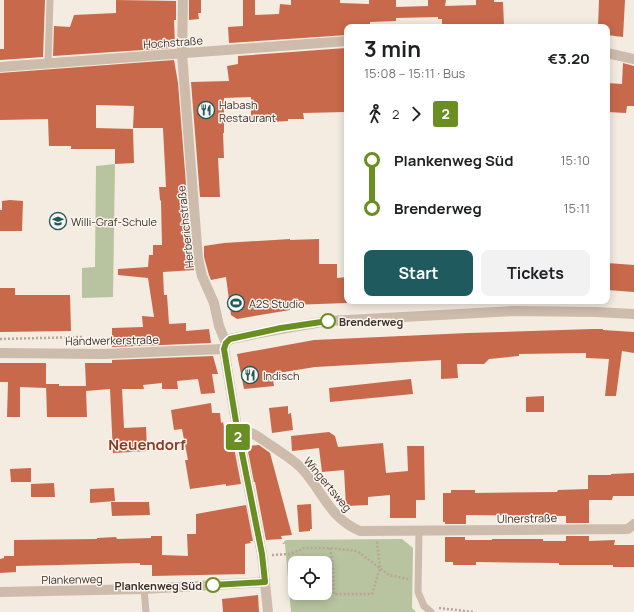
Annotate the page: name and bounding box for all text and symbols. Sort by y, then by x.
street label: Hochstraße [143,32,204,52]
text: 3 min [364,34,421,64]
text: €3.20 [548,48,590,69]
text: 15:08 – 15:11 · Bus [364,64,465,82]
place label: Habash Restaurant [219,97,276,125]
restaurant icon: Habash Restaurant [196,100,216,120]
icon: walk [364,103,386,125]
icon: forward [405,103,427,125]
text: 2 [441,104,450,123]
text: 2 [392,105,399,123]
text: Plankenweg Süd [394,150,513,171]
text: 15:10 [561,151,590,169]
street label: Herberichstraße [173,184,197,269]
text: Brenderweg [394,198,482,219]
text: 15:11 [563,199,590,217]
school or university icon: Willi-Graf-Schule [48,211,68,231]
place label: Willi-Graf-Schule [71,214,158,229]
button: Start [364,250,473,296]
button: Tickets [481,250,590,296]
sports icon: A2S Studio [226,293,246,313]
place label: A2S Studio [249,296,305,311]
marker: Brenderweg [320,313,336,329]
place label: Brenderweg [339,314,403,329]
street label: Handwerkerstraße [65,332,160,348]
restaurant icon: Indisch [240,365,260,385]
place label: Indisch [263,368,300,383]
line badge: 2 [225,424,251,450]
text: 2 [234,427,242,446]
district label: Neuendorf [108,434,186,455]
street label: Wingertsweg [301,453,355,515]
street label: Ulnerstraße [497,510,558,526]
map controls [288,556,332,600]
button: locate [288,556,332,600]
street label: Plankenweg [41,571,103,587]
marker: Plankenweg Süd [205,577,221,593]
place label: Plankenweg Süd [114,578,202,593]

